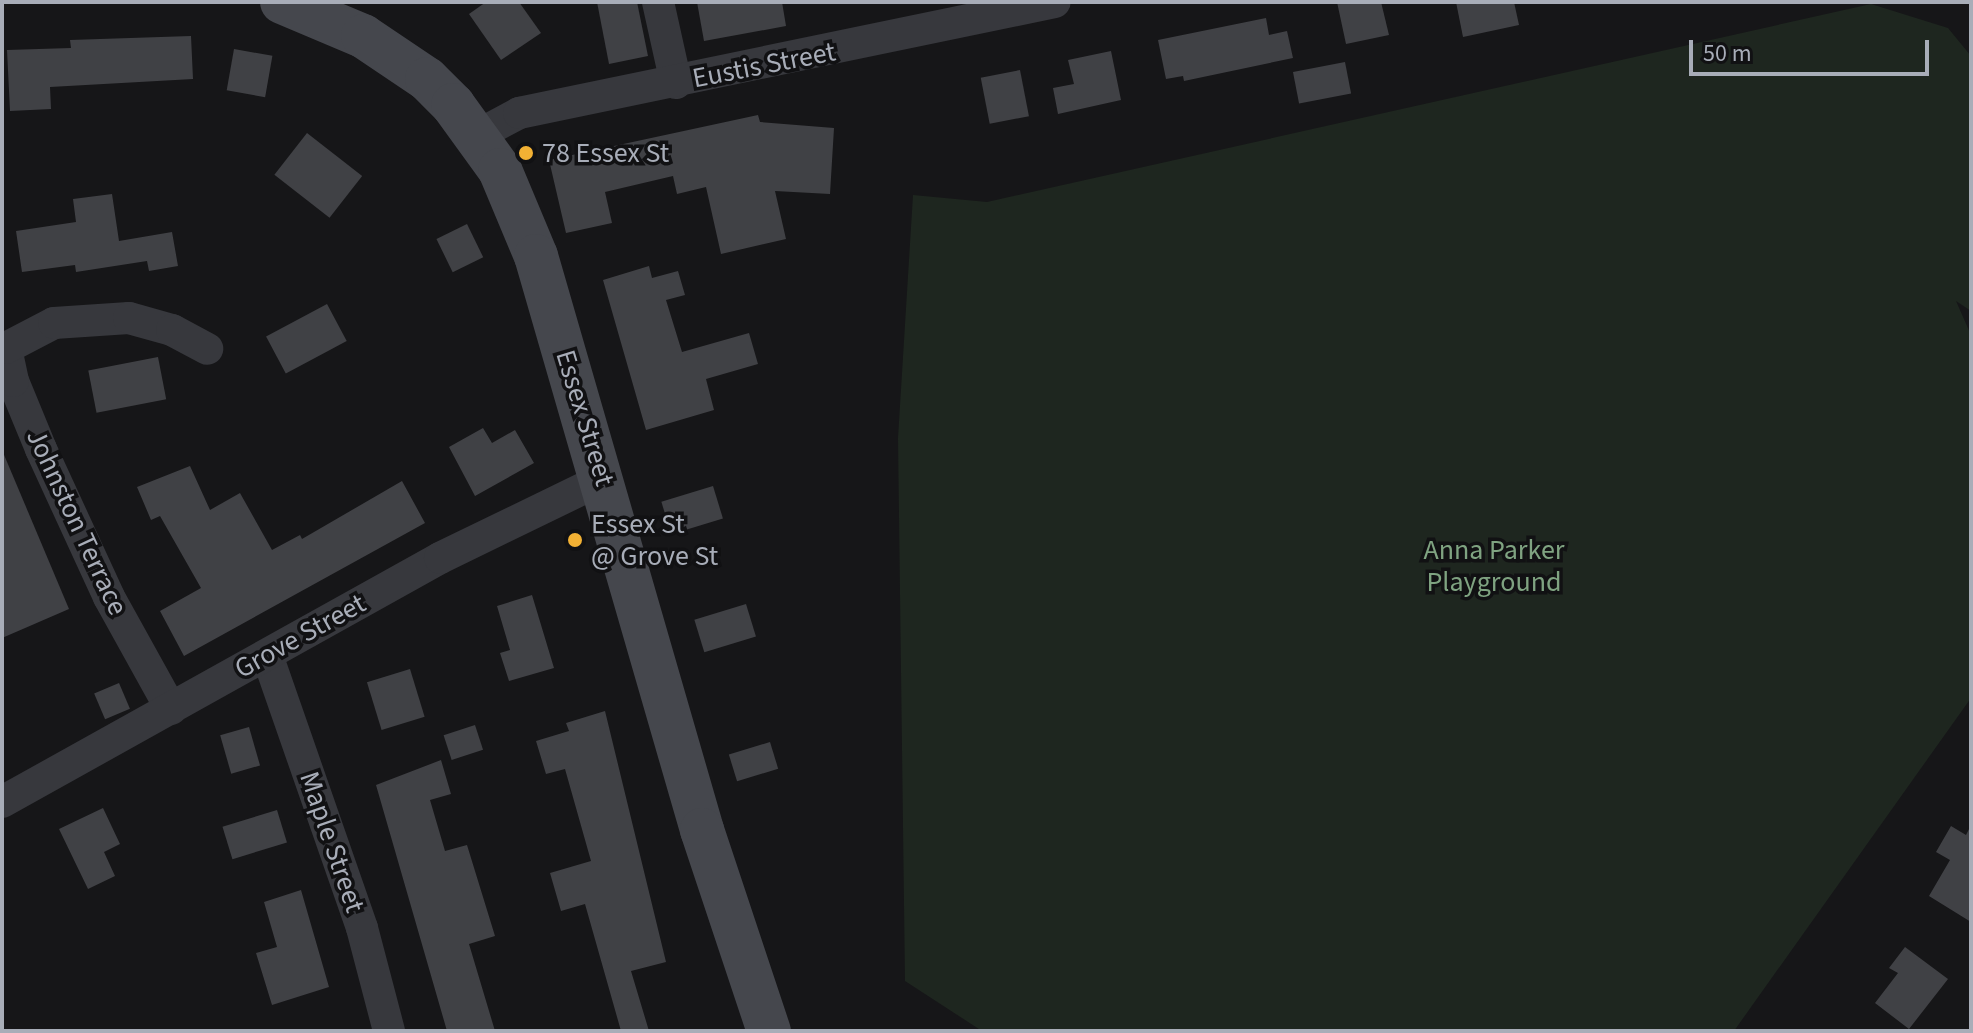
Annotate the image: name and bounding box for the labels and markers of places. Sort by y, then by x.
place label: 78 Essex St [542,136,669,170]
marker: 78 Essex St [517,144,535,162]
place label: Essex St @ Grove St [591,507,718,573]
marker: Essex St @ Grove St [566,531,584,549]

